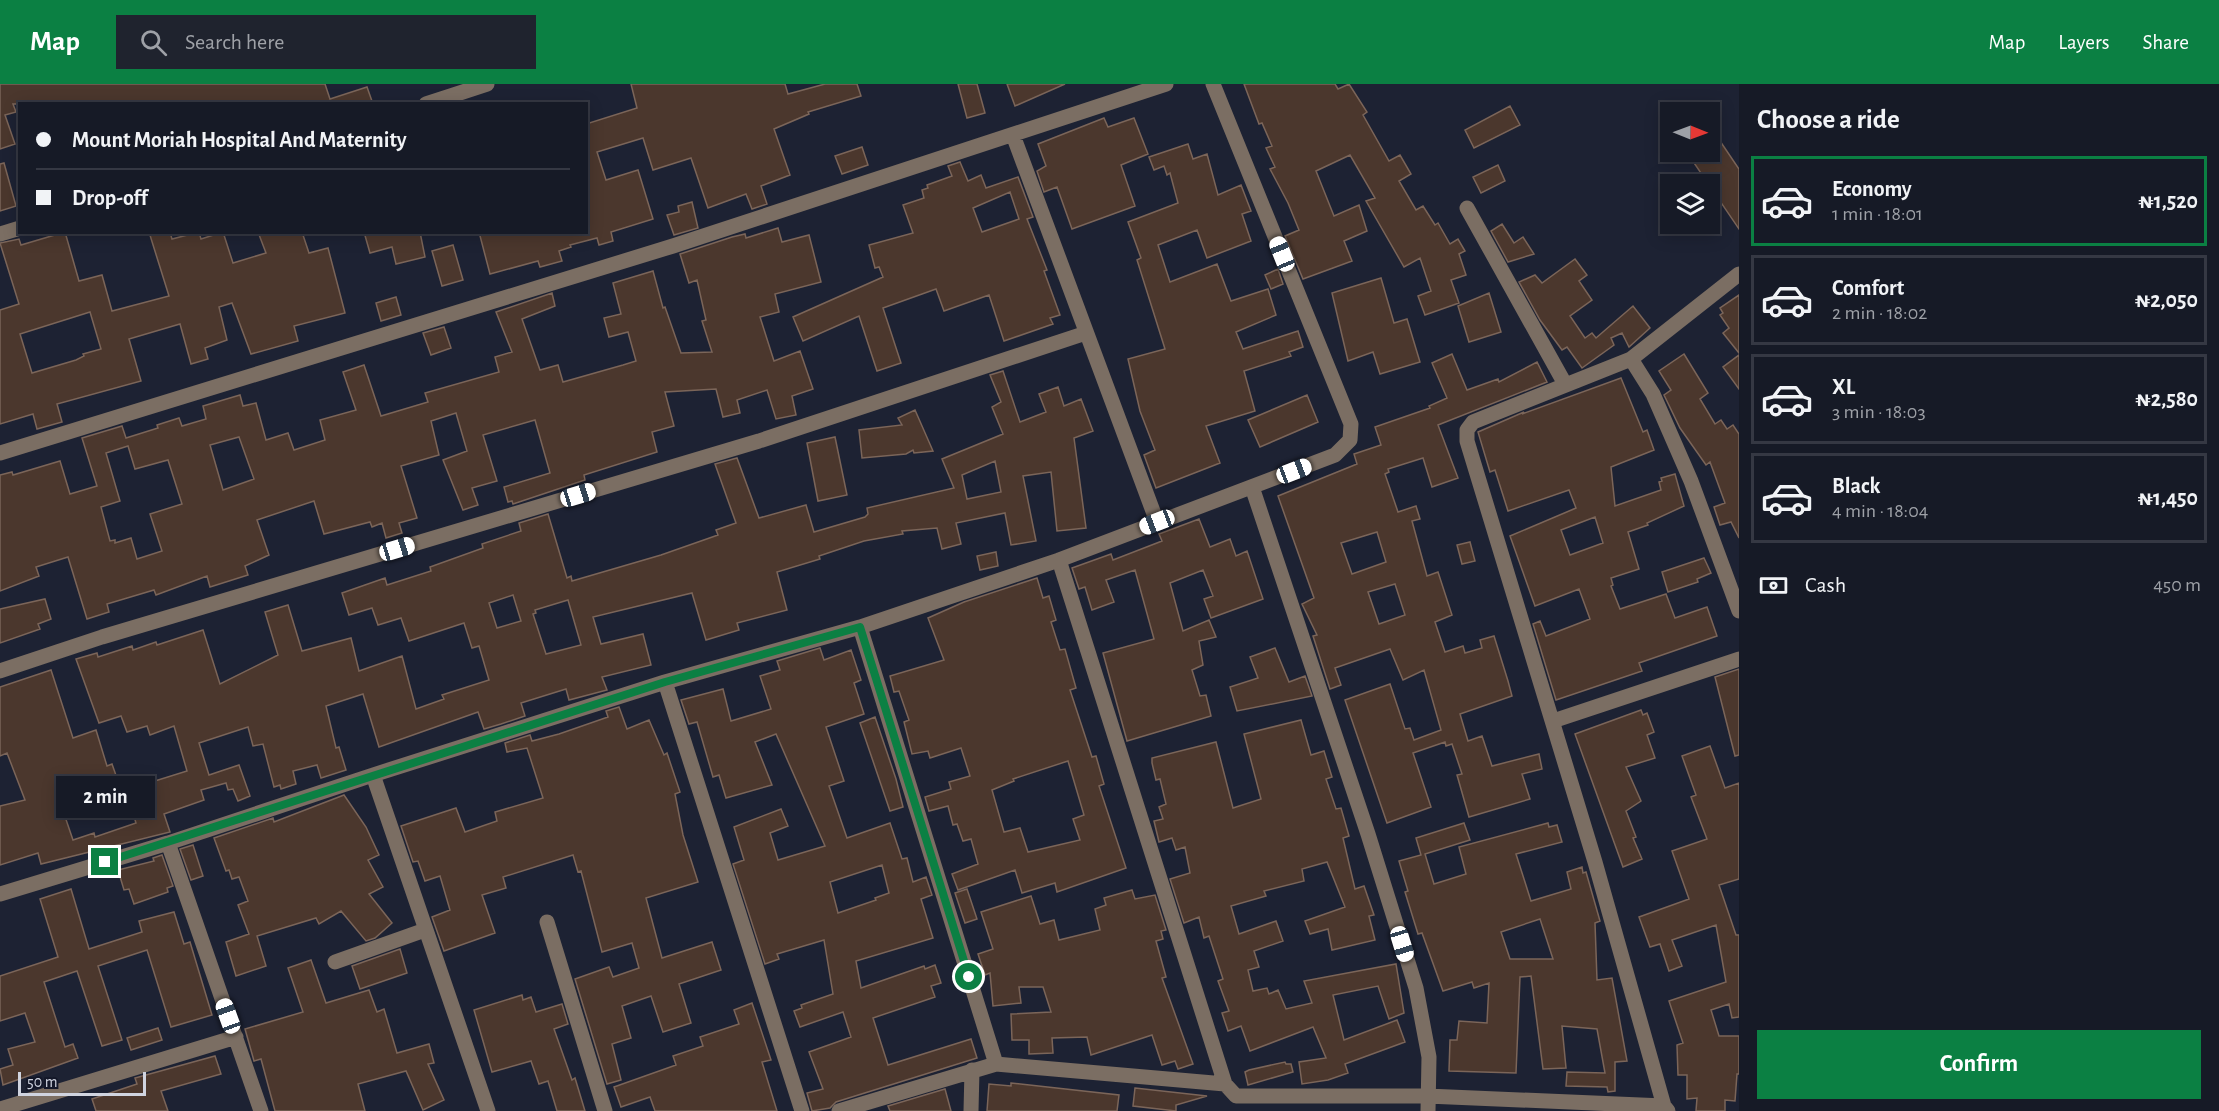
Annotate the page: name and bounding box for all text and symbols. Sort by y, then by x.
search box [116,15,536,69]
icon: search [137,26,170,59]
text: Map [30,28,80,56]
text: Search here [185,31,284,53]
text: Map [1989,32,2025,53]
text: Layers [2058,32,2109,53]
text: Share [2142,32,2189,53]
north arrow [1660,102,1720,162]
map controls [1660,102,1720,234]
text: Choose a ride [1757,106,1900,133]
text: Mount Moriah Hospital And Maternity [72,129,407,151]
button: layers [1660,174,1720,234]
icon: car [1760,174,1814,228]
text: Economy [1832,178,1912,200]
text: Drop-off [72,187,148,209]
text: ₦1,520 [2138,190,2198,212]
text: 1 min · 18:01 [1832,204,1923,224]
car [1267,234,1297,274]
icon: car [1760,273,1814,327]
text: Comfort [1832,277,1904,299]
text: ₦2,050 [2135,289,2198,311]
text: 2 min · 18:02 [1832,303,1927,323]
icon: car [1760,372,1814,426]
text: XL [1832,376,1855,398]
text: ₦2,580 [2135,388,2198,410]
text: 3 min · 18:03 [1832,402,1926,422]
car [1274,456,1314,486]
icon: car [1760,471,1814,525]
text: Black [1832,475,1880,497]
car [558,481,598,509]
text: ₦1,450 [2137,487,2198,509]
text: 4 min · 18:04 [1832,501,1928,521]
car [1137,507,1177,537]
car [377,535,417,563]
icon: cash [1757,569,1790,602]
text: Cash [1805,574,1846,596]
text: 450 m [2153,575,2201,595]
callout: 2 min [56,775,154,817]
text: 2 min [83,787,128,807]
route end [91,848,118,875]
car [1388,924,1416,964]
route start [955,963,982,990]
car [213,996,243,1036]
button: Confirm [1757,1030,2201,1099]
scale bar [18,1069,146,1096]
text: 50 m [27,1074,58,1090]

